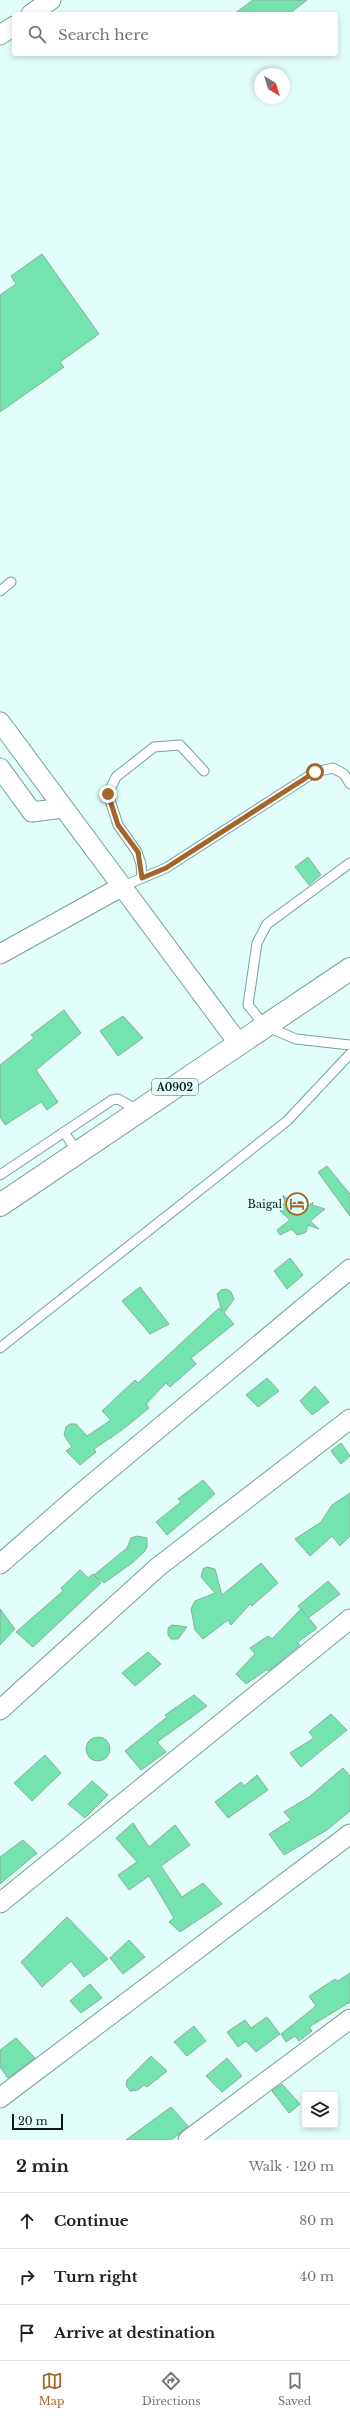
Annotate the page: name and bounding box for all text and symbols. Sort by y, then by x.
search box [12,12,338,56]
icon: search [26,23,48,45]
text: Search here [58,25,149,44]
north arrow [254,68,290,104]
route start [306,763,324,781]
route end [99,785,117,803]
road number: A0902 [152,1079,198,1095]
hotel icon: Baigal [284,1191,310,1217]
place label: Baigal [247,1197,282,1211]
map controls [302,2092,338,2128]
button: layers [302,2092,338,2128]
scale bar [12,2112,63,2131]
text: 20 m [18,2114,48,2128]
text: 2 min [16,2156,69,2177]
text: Walk · 120 m [249,2158,334,2175]
icon: ahead [16,2210,38,2232]
text: Continue [54,2211,129,2230]
text: 80 m [299,2212,334,2229]
icon: right [16,2266,38,2288]
text: Turn right [54,2267,137,2286]
text: 40 m [299,2268,334,2285]
icon: arrive [16,2322,38,2344]
text: Arrive at destination [54,2323,215,2342]
tab: Map [39,2370,64,2408]
tab: Directions [142,2370,200,2408]
tab: Saved [278,2370,311,2408]

